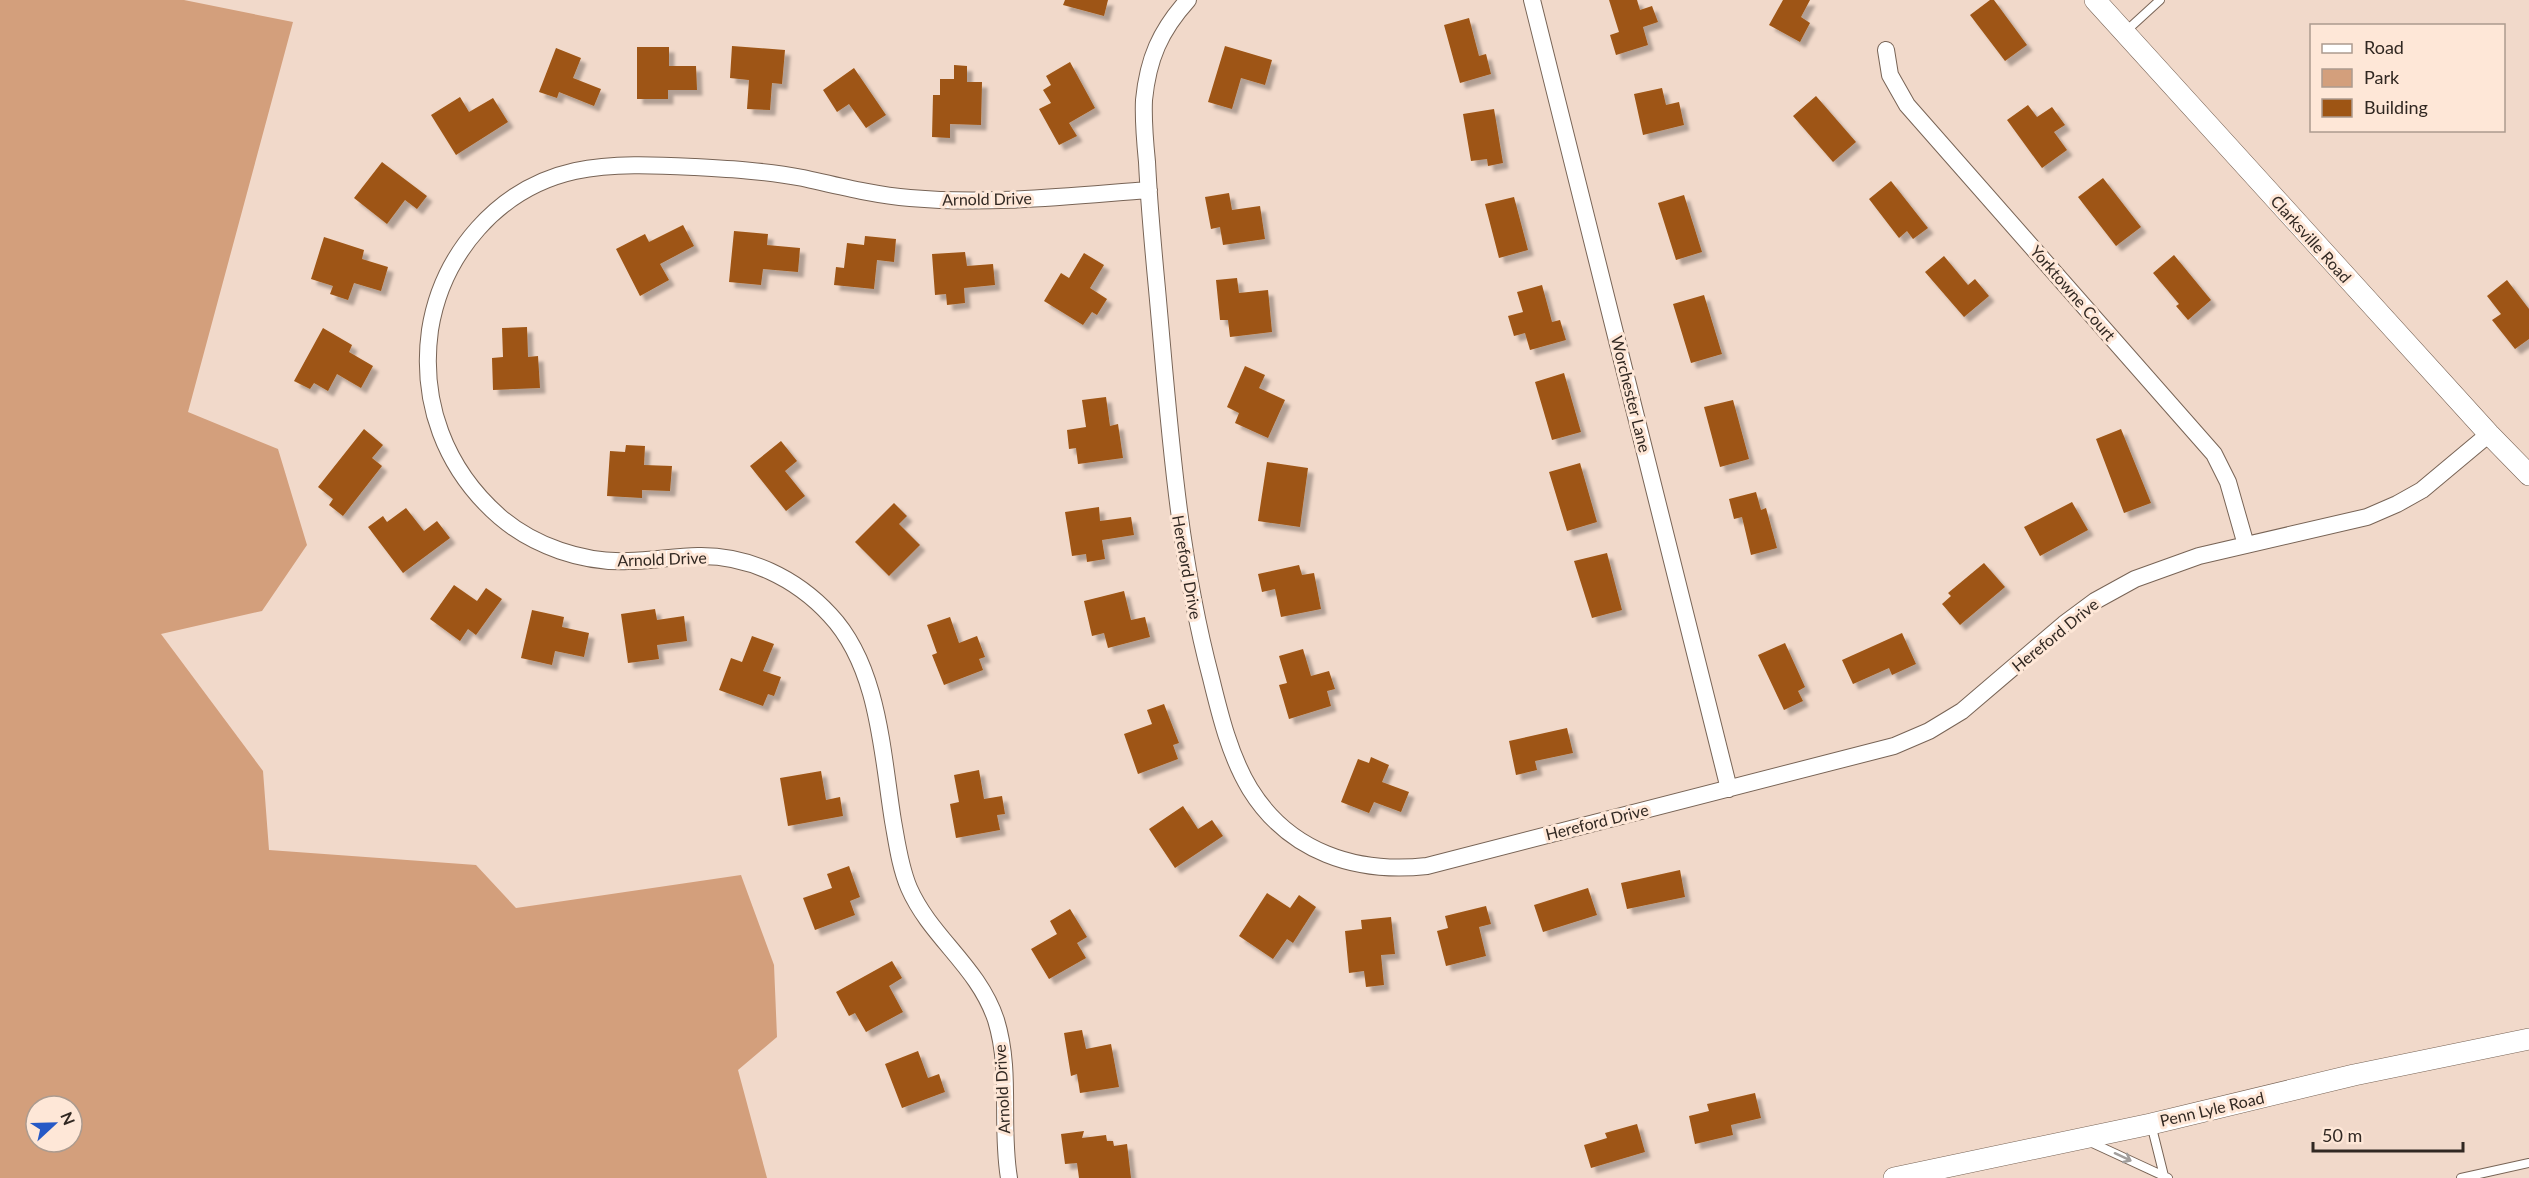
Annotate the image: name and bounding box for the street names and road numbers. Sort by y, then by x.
street label: Arnold Drive [942,188,1032,209]
street label: Clarksville Road [2267,191,2356,286]
street label: Yorktowne Court [2027,241,2120,344]
street label: Worchester Lane [1608,334,1655,454]
street label: Hereford Drive [1169,513,1206,620]
street label: Arnold Drive [617,547,707,570]
street label: Hereford Drive [2008,594,2102,675]
street label: Hereford Drive [1543,800,1650,843]
street label: Arnold Drive [990,1044,1013,1134]
street label: Penn Lyle Road [2158,1087,2266,1130]

